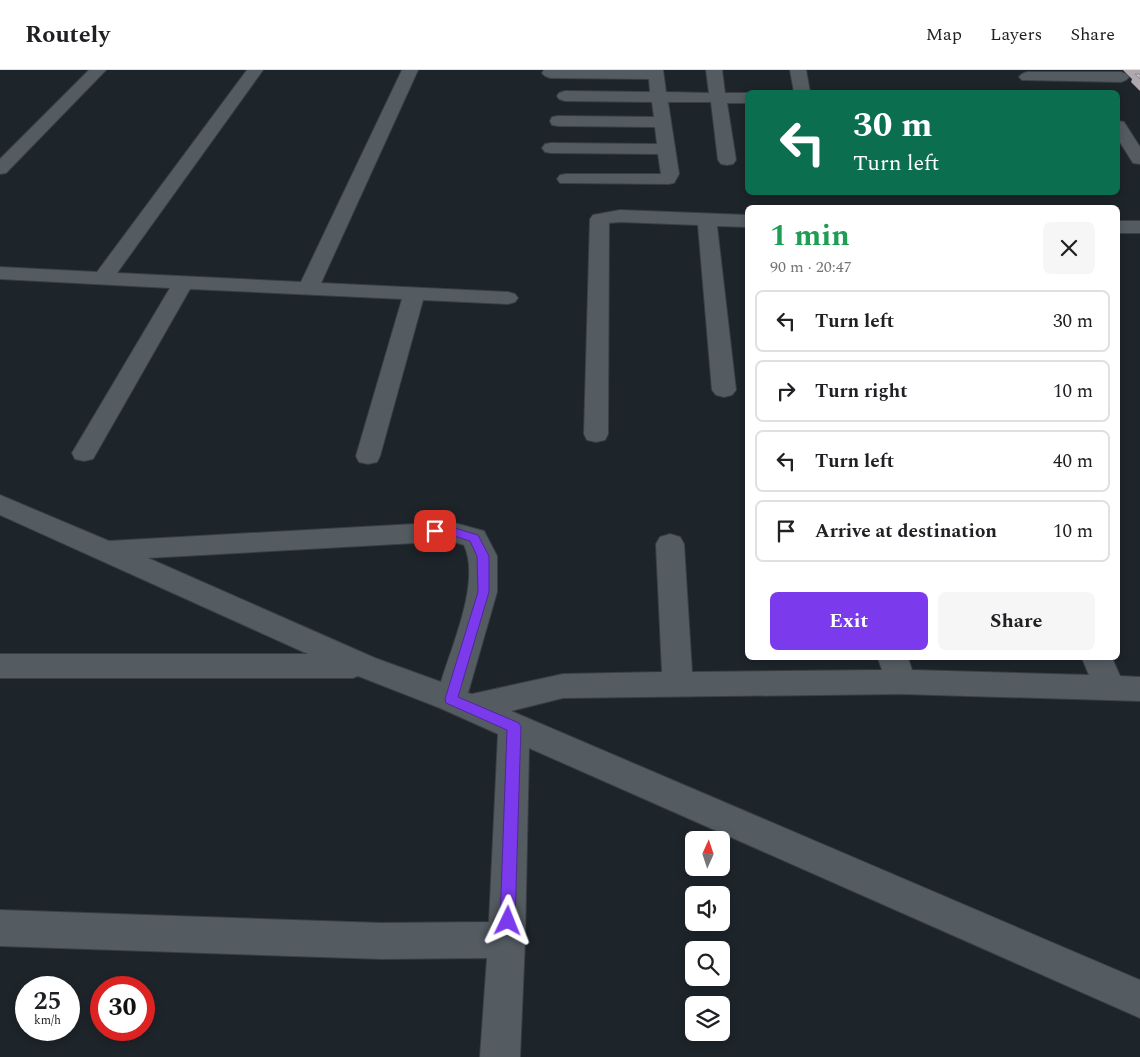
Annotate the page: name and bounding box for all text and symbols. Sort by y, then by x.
text: Routely [25,17,110,53]
text: Map [926,21,962,48]
text: Layers [990,21,1042,48]
text: Share [1070,21,1115,48]
text: 30 m [853,99,933,152]
icon: left [770,110,835,175]
text: Turn left [853,147,939,180]
text: 1 min [770,213,850,259]
button: close [1043,222,1095,274]
text: 90 m · 20:47 [770,255,852,279]
icon: left [772,307,800,335]
text: Turn left [815,307,894,336]
text: 30 m [1053,307,1093,336]
icon: right [772,377,800,405]
text: Turn right [815,377,908,406]
text: 10 m [1053,377,1093,406]
icon: left [772,447,800,475]
text: Turn left [815,447,894,476]
text: 40 m [1053,447,1093,476]
pin [414,510,456,552]
icon: arrive [421,517,449,545]
icon: arrive [772,517,800,545]
text: Arrive at destination [815,517,997,546]
text: 10 m [1053,517,1093,546]
button: Exit [770,592,928,650]
button: Share [938,592,1095,650]
north arrow [685,831,730,876]
map controls [685,831,730,1041]
button: sound [685,886,730,931]
position arrow [481,894,533,946]
button: search [685,941,730,986]
speed limit sign: 30 [90,976,155,1041]
text: 25 [33,983,62,1021]
button: layers [685,996,730,1041]
text: km/h [34,1011,61,1030]

